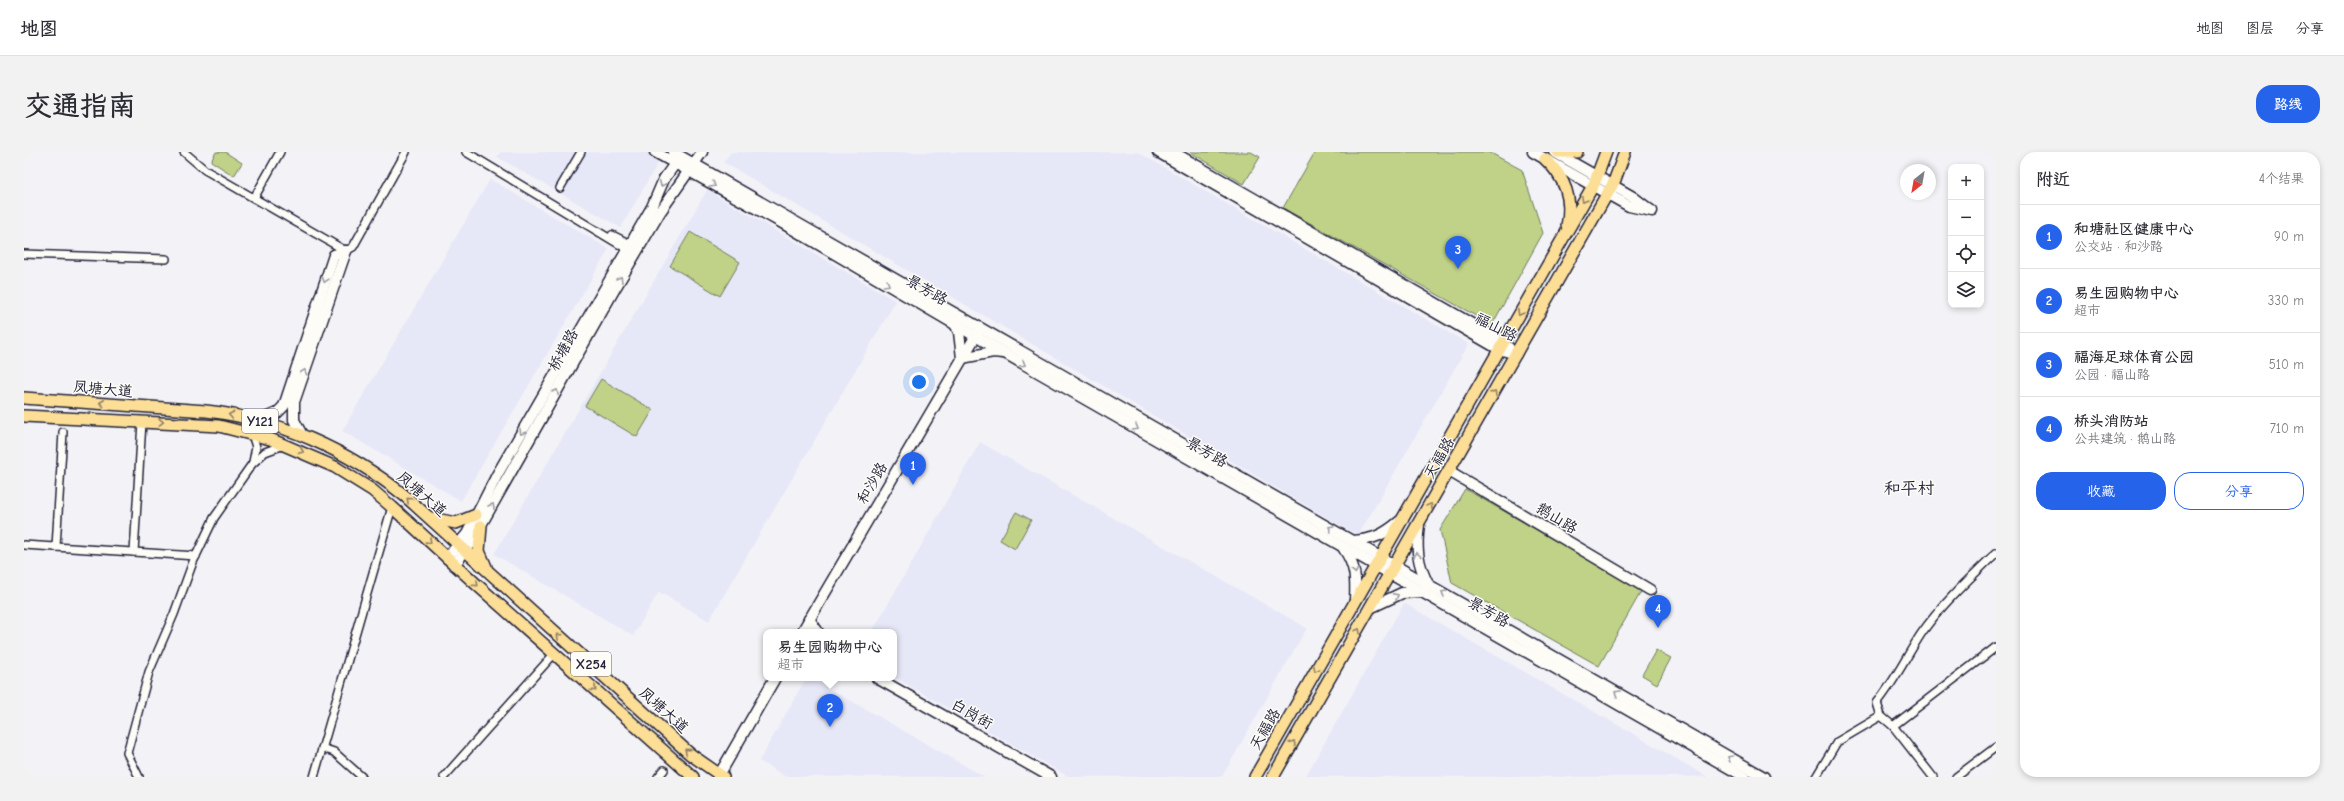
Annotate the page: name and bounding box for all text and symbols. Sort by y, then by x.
text: 地图 [20,18,58,40]
text: 地图 [2196,20,2224,37]
text: 图层 [2246,20,2274,37]
text: 分享 [2296,20,2324,37]
button: 路线 [2256,85,2320,123]
text: 交通指南 [24,90,136,122]
north arrow [1900,164,1936,200]
map controls [1948,164,1984,308]
button: + [1948,164,1984,200]
text: 附近 [2036,170,2070,189]
text: 4个结果 [2259,171,2304,186]
one-way arrow [659,180,667,188]
one-way arrow [709,181,716,188]
one-way arrow [1582,196,1589,203]
button: − [1948,200,1984,236]
text: 和塘社区健康中心 [2074,220,2194,238]
text: 1 [2046,229,2052,244]
text: 90 m [2274,229,2304,244]
pin: 3 [1445,236,1471,269]
button: locate [1948,236,1984,272]
text: 公交站 · 和沙路 [2074,239,2163,254]
street label: 景芳路 [903,271,951,309]
button: layers [1948,272,1984,308]
one-way arrow [322,276,330,283]
one-way arrow [616,276,623,283]
one-way arrow [883,279,890,286]
text: 易生园购物中心 [2074,284,2179,302]
text: 2 [2046,293,2052,308]
text: 330 m [2268,293,2304,308]
text: 超市 [2074,303,2100,318]
street label: 福山路 [1472,309,1520,345]
one-way arrow [1517,309,1524,316]
street label: 桥塘路 [544,326,582,374]
text: 福海足球体育公园 [2074,348,2194,366]
text: 3 [2046,357,2052,372]
text: 510 m [2269,357,2304,372]
one-way arrow [1019,359,1026,366]
text: 公园 · 福山路 [2074,367,2150,382]
one-way arrow [299,369,308,376]
your location [909,372,929,392]
street label: 凤塘大道 [72,377,134,401]
one-way arrow [552,389,559,396]
one-way arrow [1490,390,1497,397]
one-way arrow [99,399,105,408]
road number: Y121 [242,409,278,433]
one-way arrow [228,411,234,419]
text: 桥头消防站 [2074,412,2149,430]
one-way arrow [158,418,164,427]
text: 4 [2046,421,2052,436]
text: 710 m [2270,421,2304,436]
one-way arrow [1132,424,1139,431]
one-way arrow [520,428,527,435]
text: 公共建筑 · 鹅山路 [2074,431,2176,446]
street label: 景芳路 [1183,433,1231,471]
street label: 天福路 [1420,434,1458,482]
one-way arrow [297,446,304,454]
pin: 1 [900,452,926,485]
street label: 和沙路 [853,459,891,507]
street label: 凤塘大道 [393,468,451,520]
button: 收藏 [2036,472,2166,510]
button: 分享 [2174,472,2304,510]
district label: 和平村 [1884,479,1935,498]
one-way arrow [406,498,414,505]
street label: 鹅山路 [1533,499,1581,537]
one-way arrow [488,502,495,510]
one-way arrow [1425,503,1432,510]
one-way arrow [1328,526,1335,533]
one-way arrow [424,536,432,544]
one-way arrow [1413,552,1422,558]
one-way arrow [1350,568,1358,574]
one-way arrow [471,580,479,587]
one-way arrow [1441,590,1448,597]
street label: 景芳路 [1465,593,1513,631]
one-way arrow [1392,594,1399,601]
pin: 4 [1645,595,1671,628]
one-way arrow [1353,627,1360,635]
popup [763,629,897,681]
one-way arrow [556,633,564,641]
text: 易生园购物中心 [777,638,883,656]
road number: X254 [571,652,611,676]
text: 超市 [777,657,804,672]
one-way arrow [1314,665,1321,672]
street label: 凤塘大道 [636,683,692,737]
one-way arrow [590,684,597,691]
one-way arrow [1614,690,1621,697]
pin: 2 [817,694,843,727]
street label: 白岗街 [948,695,996,733]
street label: 天福路 [1246,705,1284,753]
one-way arrow [1288,740,1295,747]
one-way arrow [684,748,692,756]
one-way arrow [1727,755,1734,762]

